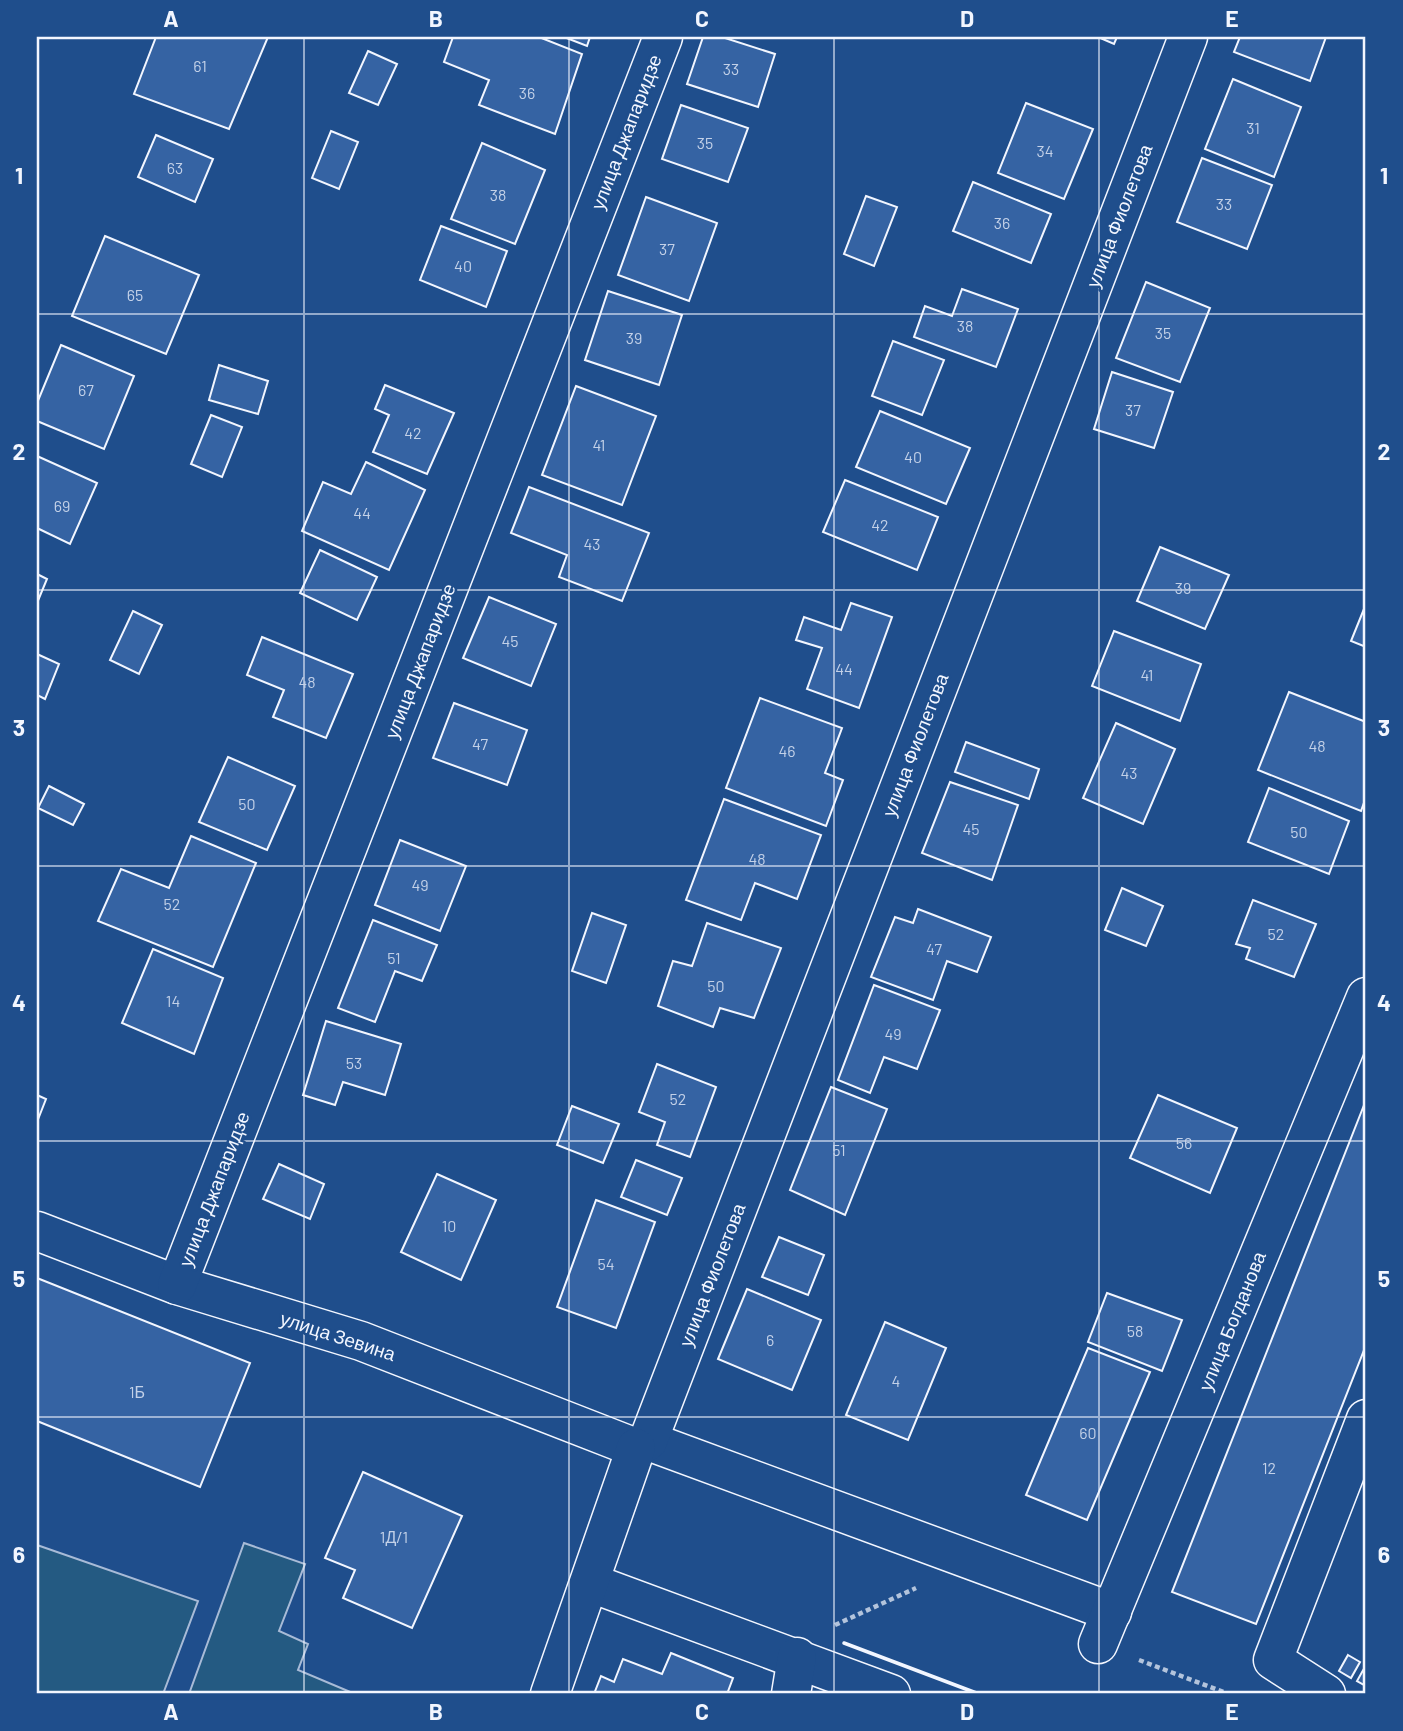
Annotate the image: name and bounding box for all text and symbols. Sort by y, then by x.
text: A [163,4,179,32]
text: B [429,4,443,32]
text: C [695,4,709,32]
text: D [960,4,974,32]
text: E [1225,4,1239,32]
street label: улица Джапаридзе [585,51,666,213]
house number: 61 [193,56,207,75]
house number: 33 [723,59,739,78]
house number: 36 [519,83,535,102]
house number: 31 [1246,118,1260,137]
house number: 35 [697,133,713,152]
street label: улица Фиолетова [1081,140,1157,291]
house number: 34 [1036,141,1054,160]
house number: 63 [167,158,183,177]
text: 1 [15,161,23,189]
text: 1 [1380,161,1388,189]
house number: 38 [490,185,506,204]
house number: 33 [1216,194,1232,213]
house number: 36 [994,213,1010,232]
house number: 37 [659,239,675,258]
house number: 40 [454,256,472,275]
house number: 65 [127,285,143,304]
house number: 38 [957,316,973,335]
house number: 35 [1155,323,1171,342]
house number: 39 [626,328,642,347]
house number: 67 [78,380,94,399]
house number: 37 [1125,400,1141,419]
house number: 42 [404,423,422,442]
house number: 41 [593,435,605,454]
text: 2 [13,437,25,465]
text: 2 [1378,437,1390,465]
house number: 40 [904,447,922,466]
house number: 69 [54,496,70,515]
house number: 44 [353,503,371,522]
house number: 42 [871,515,889,534]
house number: 43 [583,534,601,553]
house number: 39 [1175,578,1191,597]
street label: улица Джапаридзе [379,580,460,742]
house number: 45 [501,631,519,650]
house number: 44 [835,659,853,678]
house number: 41 [1141,665,1153,684]
street label: улица Фиолетова [877,669,953,820]
house number: 48 [298,672,316,691]
text: 3 [13,713,25,741]
text: 3 [1378,713,1390,741]
house number: 47 [472,734,488,753]
house number: 48 [1308,736,1326,755]
house number: 46 [778,741,796,760]
house number: 43 [1120,763,1138,782]
house number: 50 [238,794,256,813]
house number: 45 [962,819,980,838]
house number: 50 [1290,822,1308,841]
house number: 48 [748,849,766,868]
house number: 49 [411,875,429,894]
house number: 52 [164,894,180,913]
house number: 52 [1268,924,1284,943]
house number: 47 [926,939,942,958]
house number: 51 [387,948,401,967]
house number: 50 [707,976,725,995]
text: 4 [12,988,26,1016]
text: 4 [1377,988,1391,1016]
house number: 14 [166,991,180,1010]
house number: 49 [884,1024,902,1043]
house number: 53 [346,1053,362,1072]
house number: 52 [670,1089,686,1108]
street label: улица Джапаридзе [173,1108,254,1270]
house number: 56 [1176,1133,1192,1152]
house number: 51 [832,1140,846,1159]
street label: улица Фиолетова [674,1199,750,1350]
house number: 10 [442,1216,456,1235]
street label: улица Богданова [1193,1247,1270,1394]
house number: 54 [597,1254,615,1273]
text: 5 [13,1264,25,1292]
text: 5 [1378,1264,1390,1292]
street label: улица Зевина [278,1306,399,1365]
house number: 58 [1127,1321,1143,1340]
house number: 6 [766,1330,774,1349]
house number: 4 [892,1371,900,1390]
house number: 1Б [129,1382,145,1401]
house number: 60 [1079,1423,1097,1442]
house number: 12 [1262,1458,1276,1477]
house number: 1Д/1 [380,1527,408,1546]
text: 6 [13,1540,25,1568]
text: 6 [1378,1540,1390,1568]
text: A [163,1697,179,1725]
text: B [429,1697,443,1725]
text: C [695,1697,709,1725]
text: D [960,1697,974,1725]
text: E [1225,1697,1239,1725]

